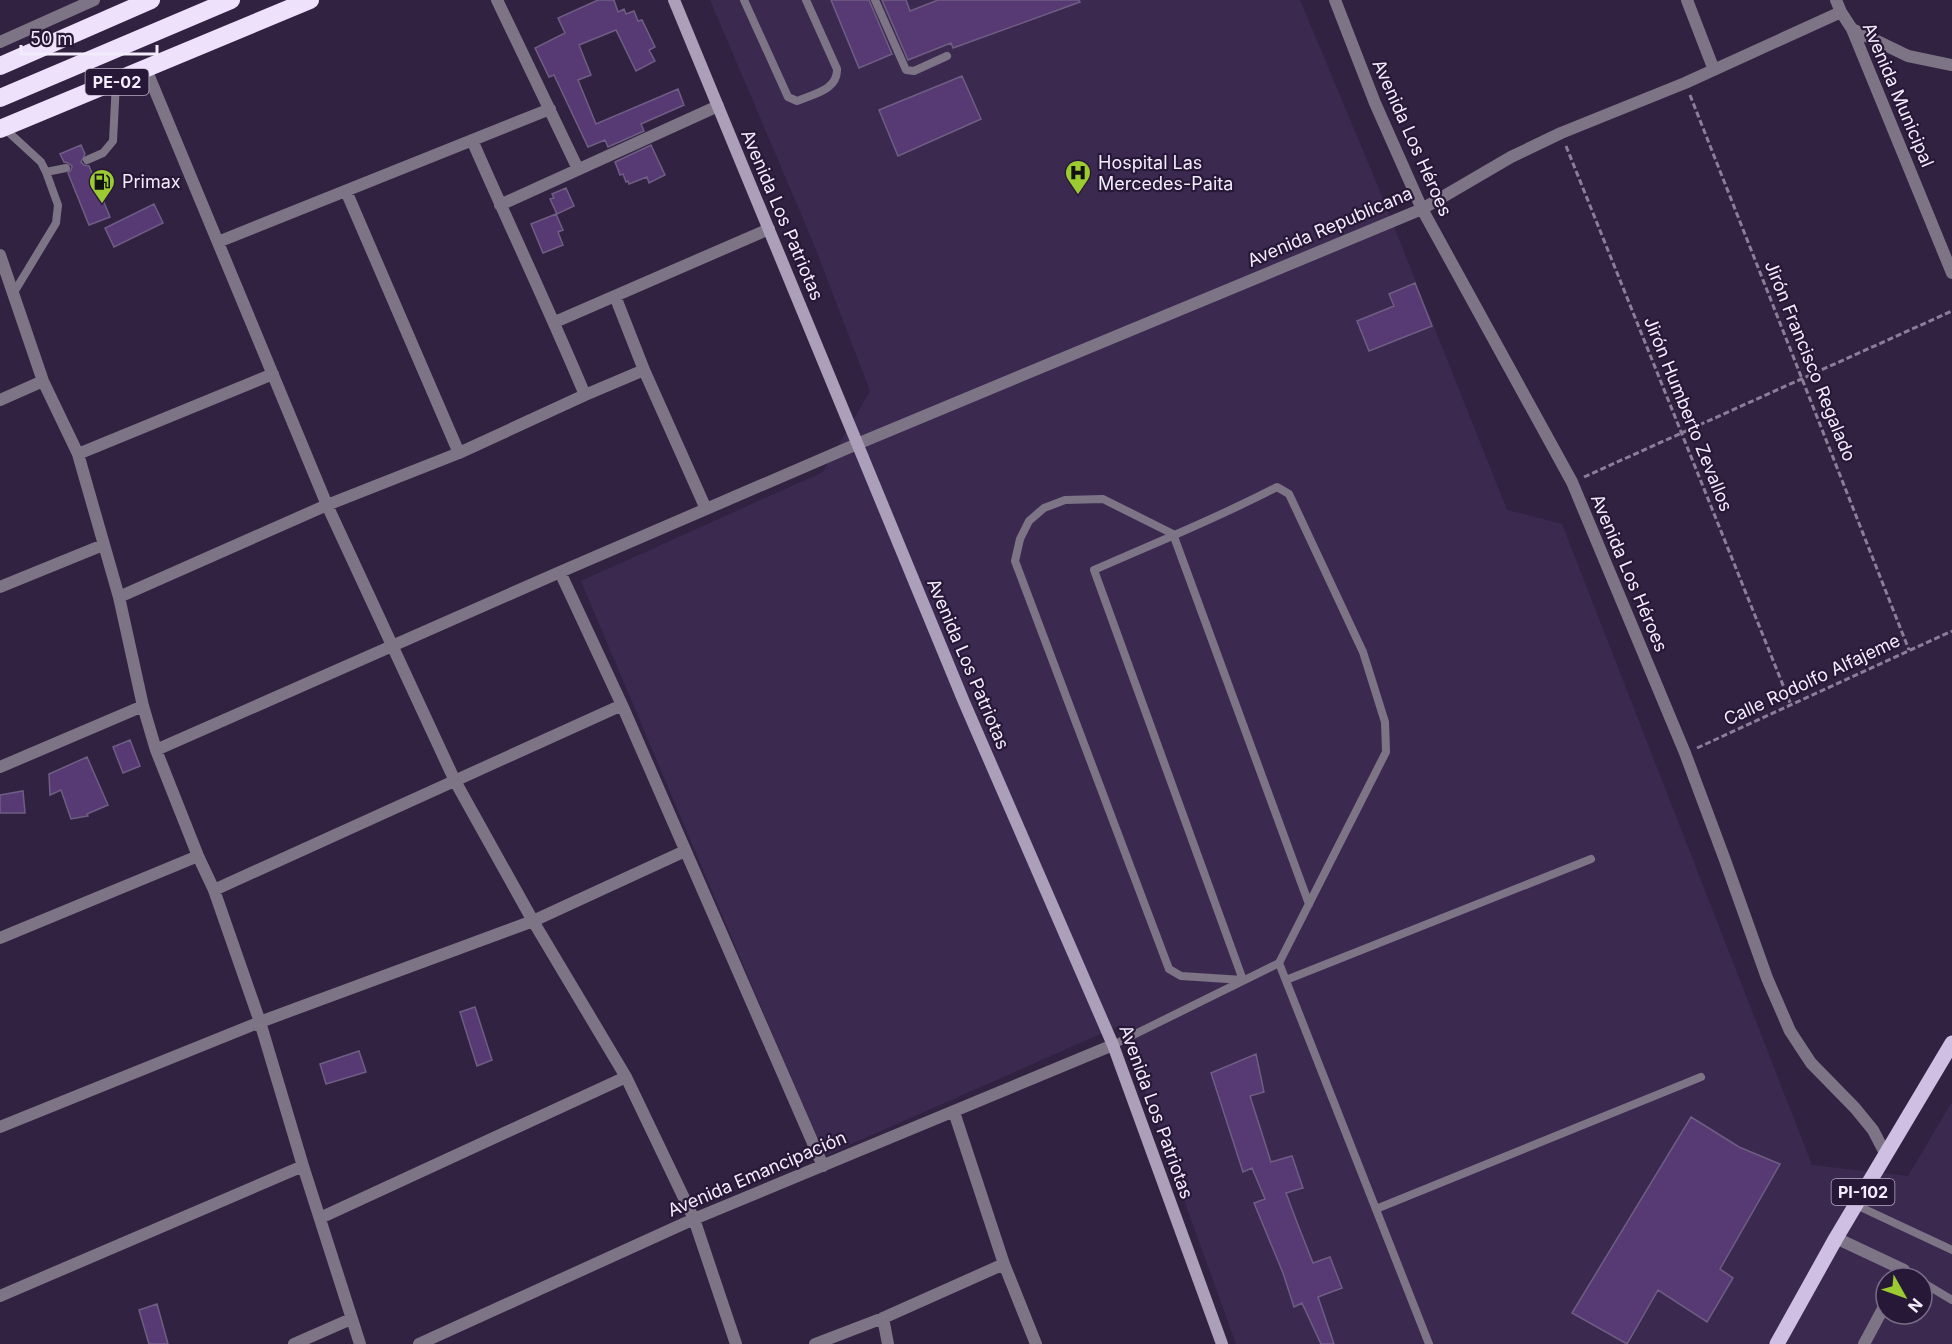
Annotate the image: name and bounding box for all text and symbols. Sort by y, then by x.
scale bar [21,18,158,56]
street label: Avenida Municipal [1859,19,1938,170]
text: 50 m [30,28,73,49]
street label: Avenida Los Héroes [1368,56,1456,219]
road number: PE-02 [86,69,148,95]
street label: Avenida Los Patriotas [737,126,828,303]
place label: Hospital Las Mercedes-Paita [1098,152,1233,194]
hospital icon: Hospital Las Mercedes-Paita [1063,158,1093,196]
fuel station icon: Primax [87,167,117,205]
place label: Primax [122,171,181,192]
street label: Avenida Republicana [1244,182,1415,271]
street label: Jirón Francisco Regalado [1761,257,1860,464]
street label: Jirón Humberto Zevallos [1640,313,1737,514]
street label: Avenida Los Héroes [1587,491,1672,655]
street label: Avenida Los Patriotas [923,575,1014,752]
street label: Calle Rodolfo Alfajeme [1720,629,1903,730]
street label: Avenida Los Patriotas [1115,1022,1198,1202]
street label: Avenida Emancipación [664,1126,849,1221]
road number: PI-102 [1832,1179,1894,1205]
north arrow [1874,1266,1934,1326]
text: N [1904,1295,1927,1317]

